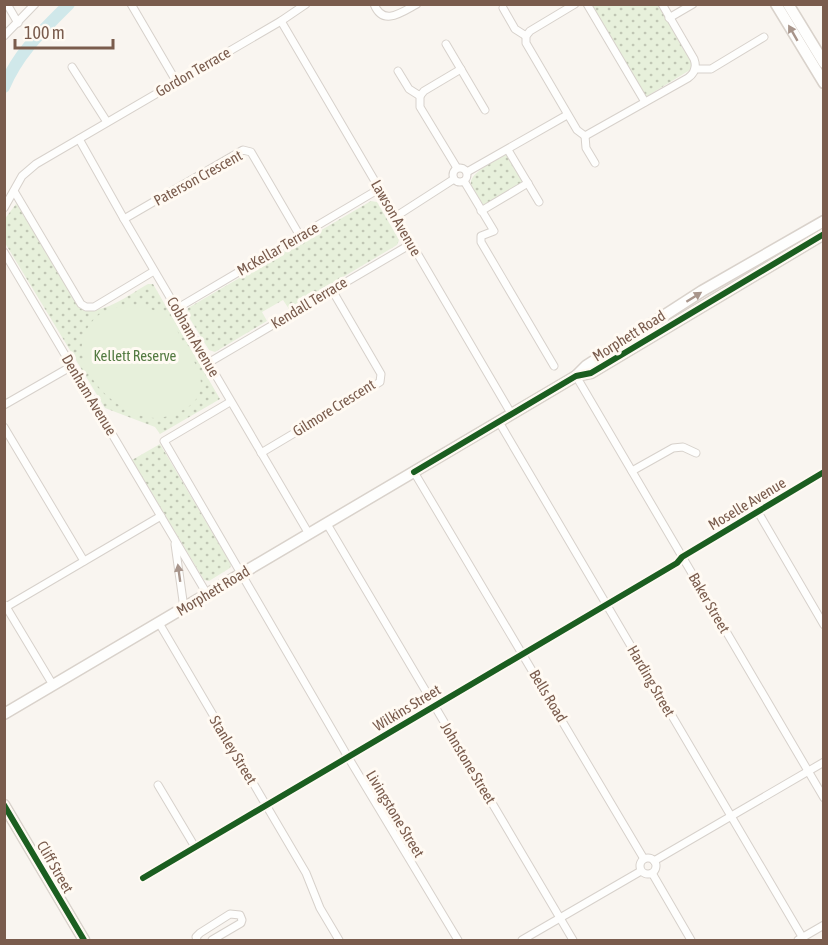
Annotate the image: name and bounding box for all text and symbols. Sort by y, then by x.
scale bar [15,12,112,50]
text: 100 m [24,22,65,43]
one-way arrow [788,24,798,41]
street label: Gordon Terrace [152,43,233,100]
street label: Paterson Crescent [151,146,245,209]
street label: Lawson Avenue [368,177,425,259]
street label: McKellar Terrace [234,218,322,279]
street label: Kendall Terrace [268,273,350,332]
one-way arrow [686,291,702,302]
street label: Cobham Avenue [164,294,223,380]
street label: Morphett Road [589,307,668,365]
park label: Kellett Reserve [94,347,177,364]
street label: Denham Avenue [59,351,120,438]
street label: Gilmore Crescent [289,376,378,440]
street label: Moselle Avenue [705,474,789,533]
street label: Morphett Road [173,562,252,619]
one-way arrow [175,563,184,582]
street label: Baker Street [685,570,733,636]
street label: Harding Street [624,642,679,719]
street label: Bells Road [526,667,571,725]
street label: Wilkins Street [370,681,443,734]
street label: Stanley Street [206,713,260,787]
street label: Johnstone Street [437,719,499,807]
street label: Livingstone Street [363,767,428,860]
street label: Cliff Street [34,838,77,896]

